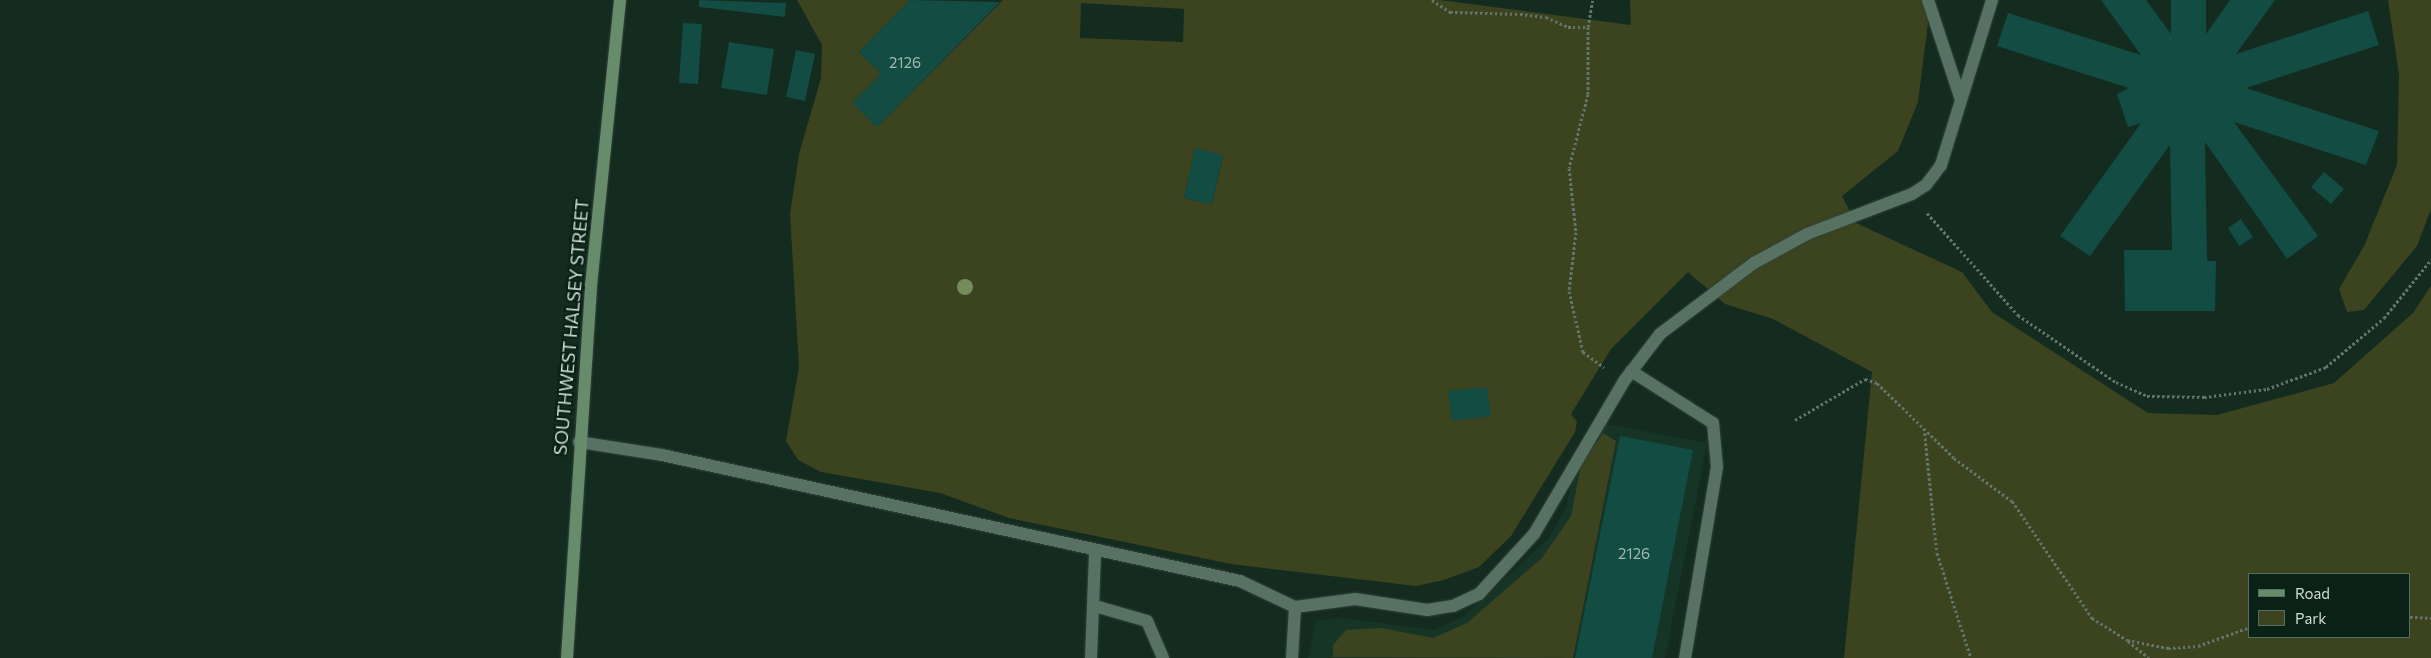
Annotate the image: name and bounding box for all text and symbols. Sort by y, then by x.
house number: 2126 [889,54,921,72]
street label: SOUTHWEST HALSEY STREET [549,198,593,456]
house number: 2126 [1618,545,1650,563]
legend [2248,573,2411,638]
text: Road [2295,584,2330,602]
text: Park [2295,609,2326,627]

